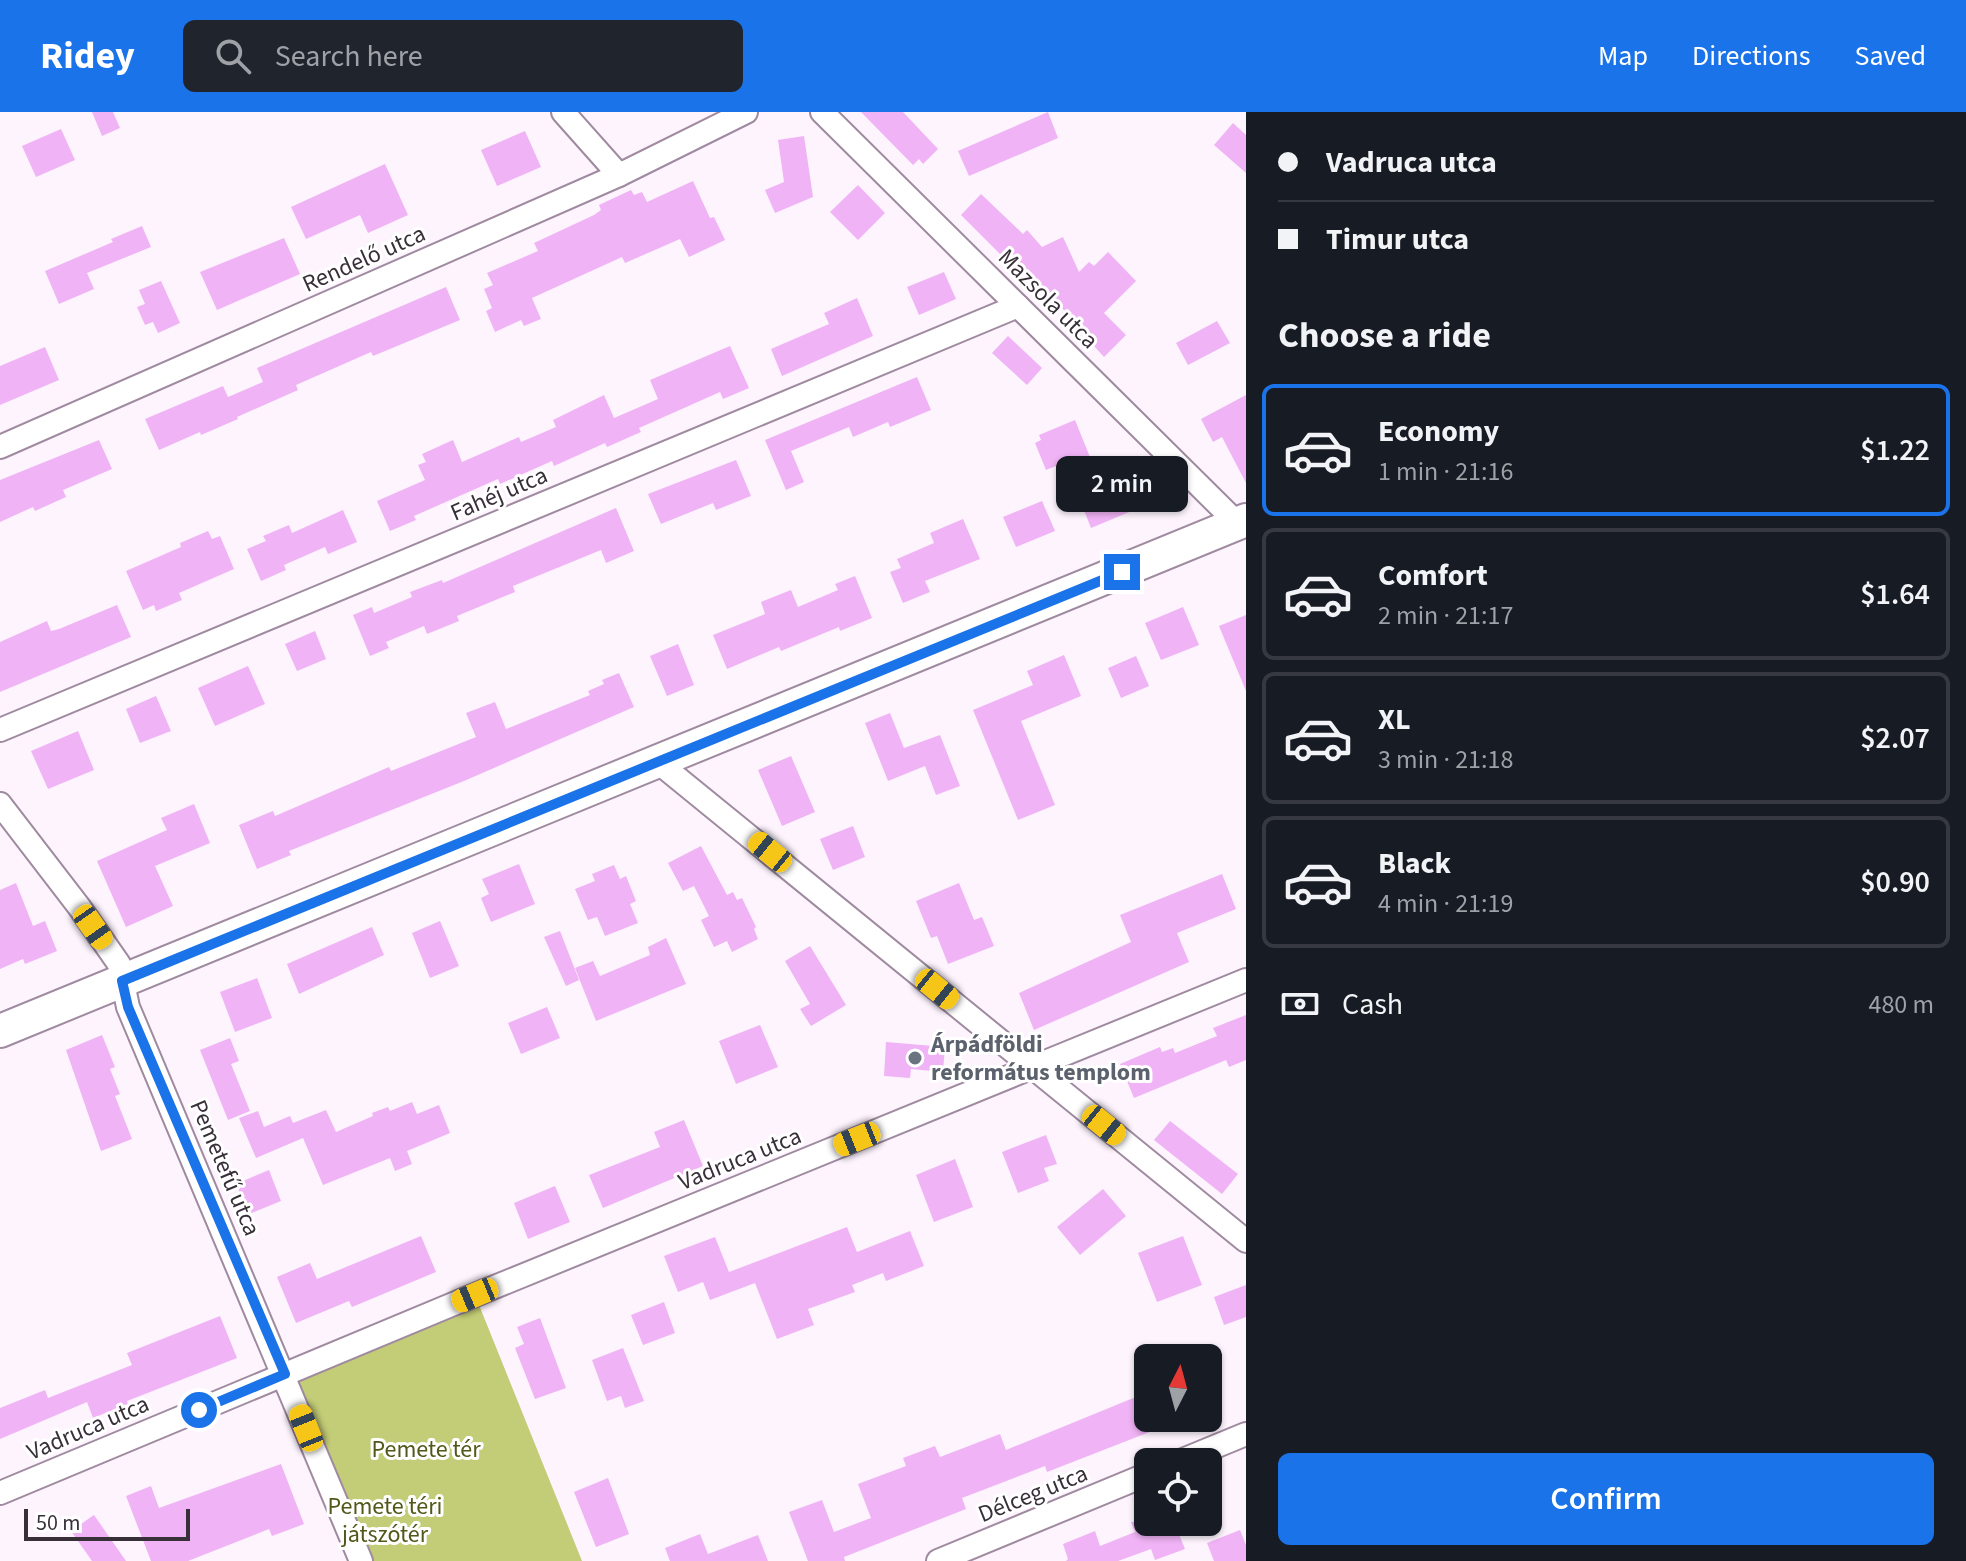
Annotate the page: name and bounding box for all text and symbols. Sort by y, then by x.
search box [183,20,743,92]
text: Ridey [40,29,135,83]
icon: search [211,34,255,78]
text: Search here [275,35,423,78]
text: Map [1598,36,1648,76]
text: Directions [1692,36,1811,76]
text: Saved [1855,36,1926,76]
text: Vadruca utca [1326,141,1497,184]
street label: Rendelő utca [297,216,431,302]
text: Timur utca [1326,218,1469,261]
street label: Mazsola utca [990,241,1106,357]
text: Choose a ride [1278,310,1491,361]
text: Economy [1378,410,1499,453]
icon: car [1282,414,1354,486]
text: $1.22 [1860,429,1930,472]
text: 1 min · 21:16 [1378,453,1513,490]
callout: 2 min [1056,456,1188,512]
street label: Fahéj utca [445,458,553,530]
text: 2 min [1091,465,1153,502]
route end [1104,554,1140,590]
text: Comfort [1378,554,1488,597]
icon: car [1282,558,1354,630]
text: $1.64 [1860,573,1930,616]
text: 2 min · 21:17 [1378,597,1513,634]
text: XL [1378,698,1411,741]
icon: car [1282,702,1354,774]
text: $2.07 [1860,717,1930,760]
text: 3 min · 21:18 [1378,741,1513,778]
car [744,828,796,876]
text: Black [1378,842,1451,885]
icon: car [1282,846,1354,918]
text: $0.90 [1860,861,1930,904]
text: 4 min · 21:19 [1378,885,1513,922]
car [69,900,117,954]
car [911,965,963,1013]
icon: cash [1278,982,1322,1026]
text: Cash [1342,983,1403,1026]
text: 480 m [1868,986,1934,1023]
place label: Árpádföldi református templom [930,1027,1151,1090]
marker: Árpádföldi református templom [906,1049,924,1067]
street label: Pemetefű utca [181,1095,269,1241]
car [1078,1101,1130,1149]
street label: Vadruca utca [673,1118,807,1200]
car [830,1119,884,1159]
car [448,1275,502,1315]
north arrow [1134,1344,1222,1432]
map controls [1134,1344,1222,1536]
street label: Vadruca utca [21,1387,155,1469]
route start [181,1392,217,1428]
car [286,1401,326,1455]
park label: Pemete tér [372,1432,481,1467]
button: locate [1134,1448,1222,1536]
button: Confirm [1278,1453,1934,1545]
street label: Délceg utca [973,1456,1093,1532]
park label: Pemete téri játszótér [328,1489,442,1552]
scale bar [24,1505,190,1541]
text: 50 m [36,1507,81,1539]

